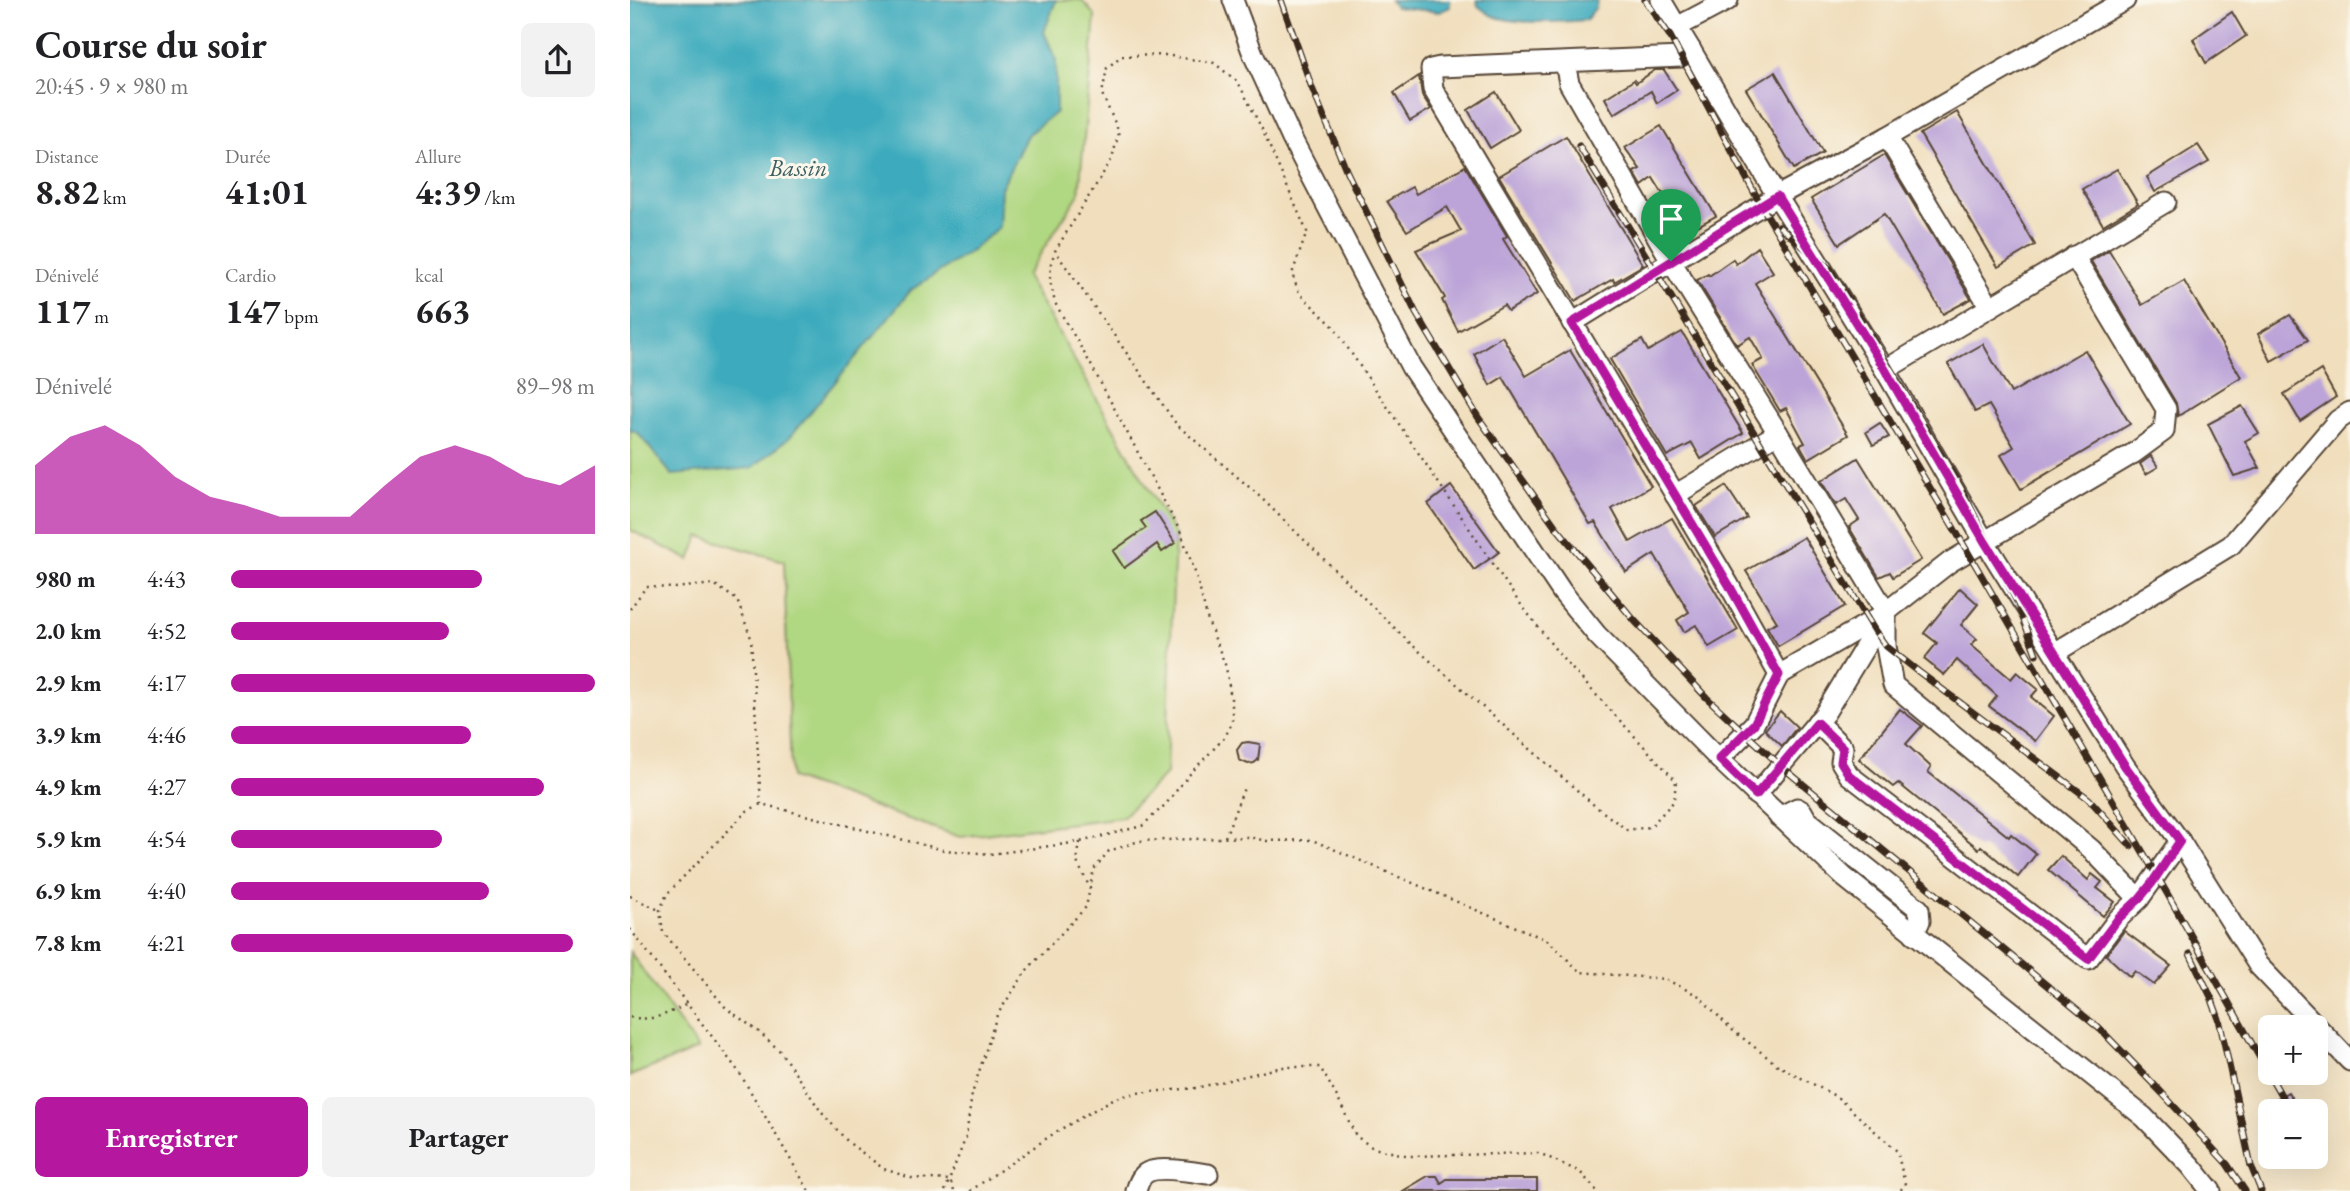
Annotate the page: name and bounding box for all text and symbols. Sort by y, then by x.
text: Course du soir [35,20,267,69]
button: share [521,23,595,97]
text: 20:45 · 9 × 980 m [35,71,188,101]
text: Distance [35,144,98,169]
text: Durée [225,144,270,169]
text: Allure [415,144,461,169]
water label: Bassin [768,152,827,183]
text: 8.82 [35,169,99,214]
text: 41:01 [225,169,309,214]
text: 4:39 [415,169,480,214]
text: km [99,185,127,210]
text: /km [480,185,516,210]
pin [1641,189,1701,261]
icon: arrive [1652,200,1690,238]
text: Dénivelé [35,263,99,288]
text: Cardio [225,263,276,288]
text: kcal [415,263,444,288]
text: 117 [35,288,91,333]
text: 147 [225,288,281,333]
text: 663 [415,288,471,333]
text: m [91,304,109,329]
text: bpm [281,304,319,329]
text: Dénivelé [35,371,112,401]
text: 89–98 m [516,371,595,401]
text: 980 m [35,564,96,594]
text: 4:43 [147,564,186,594]
text: 2.0 km [35,616,102,646]
text: 4:52 [147,616,186,646]
text: 2.9 km [35,668,102,698]
text: 4:17 [147,668,186,698]
text: 3.9 km [35,720,102,750]
text: 4:46 [147,720,186,750]
text: 4.9 km [35,772,102,802]
text: 4:27 [147,772,186,802]
text: 5.9 km [35,824,102,854]
text: 4:54 [147,824,186,854]
text: 6.9 km [35,876,102,906]
text: 4:40 [147,876,186,906]
text: 7.8 km [35,928,102,958]
text: 4:21 [147,928,186,958]
map controls [2258,1015,2328,1169]
button: + [2258,1015,2328,1085]
button: Enregistrer [35,1097,308,1177]
button: Partager [322,1097,595,1177]
button: − [2258,1099,2328,1169]

